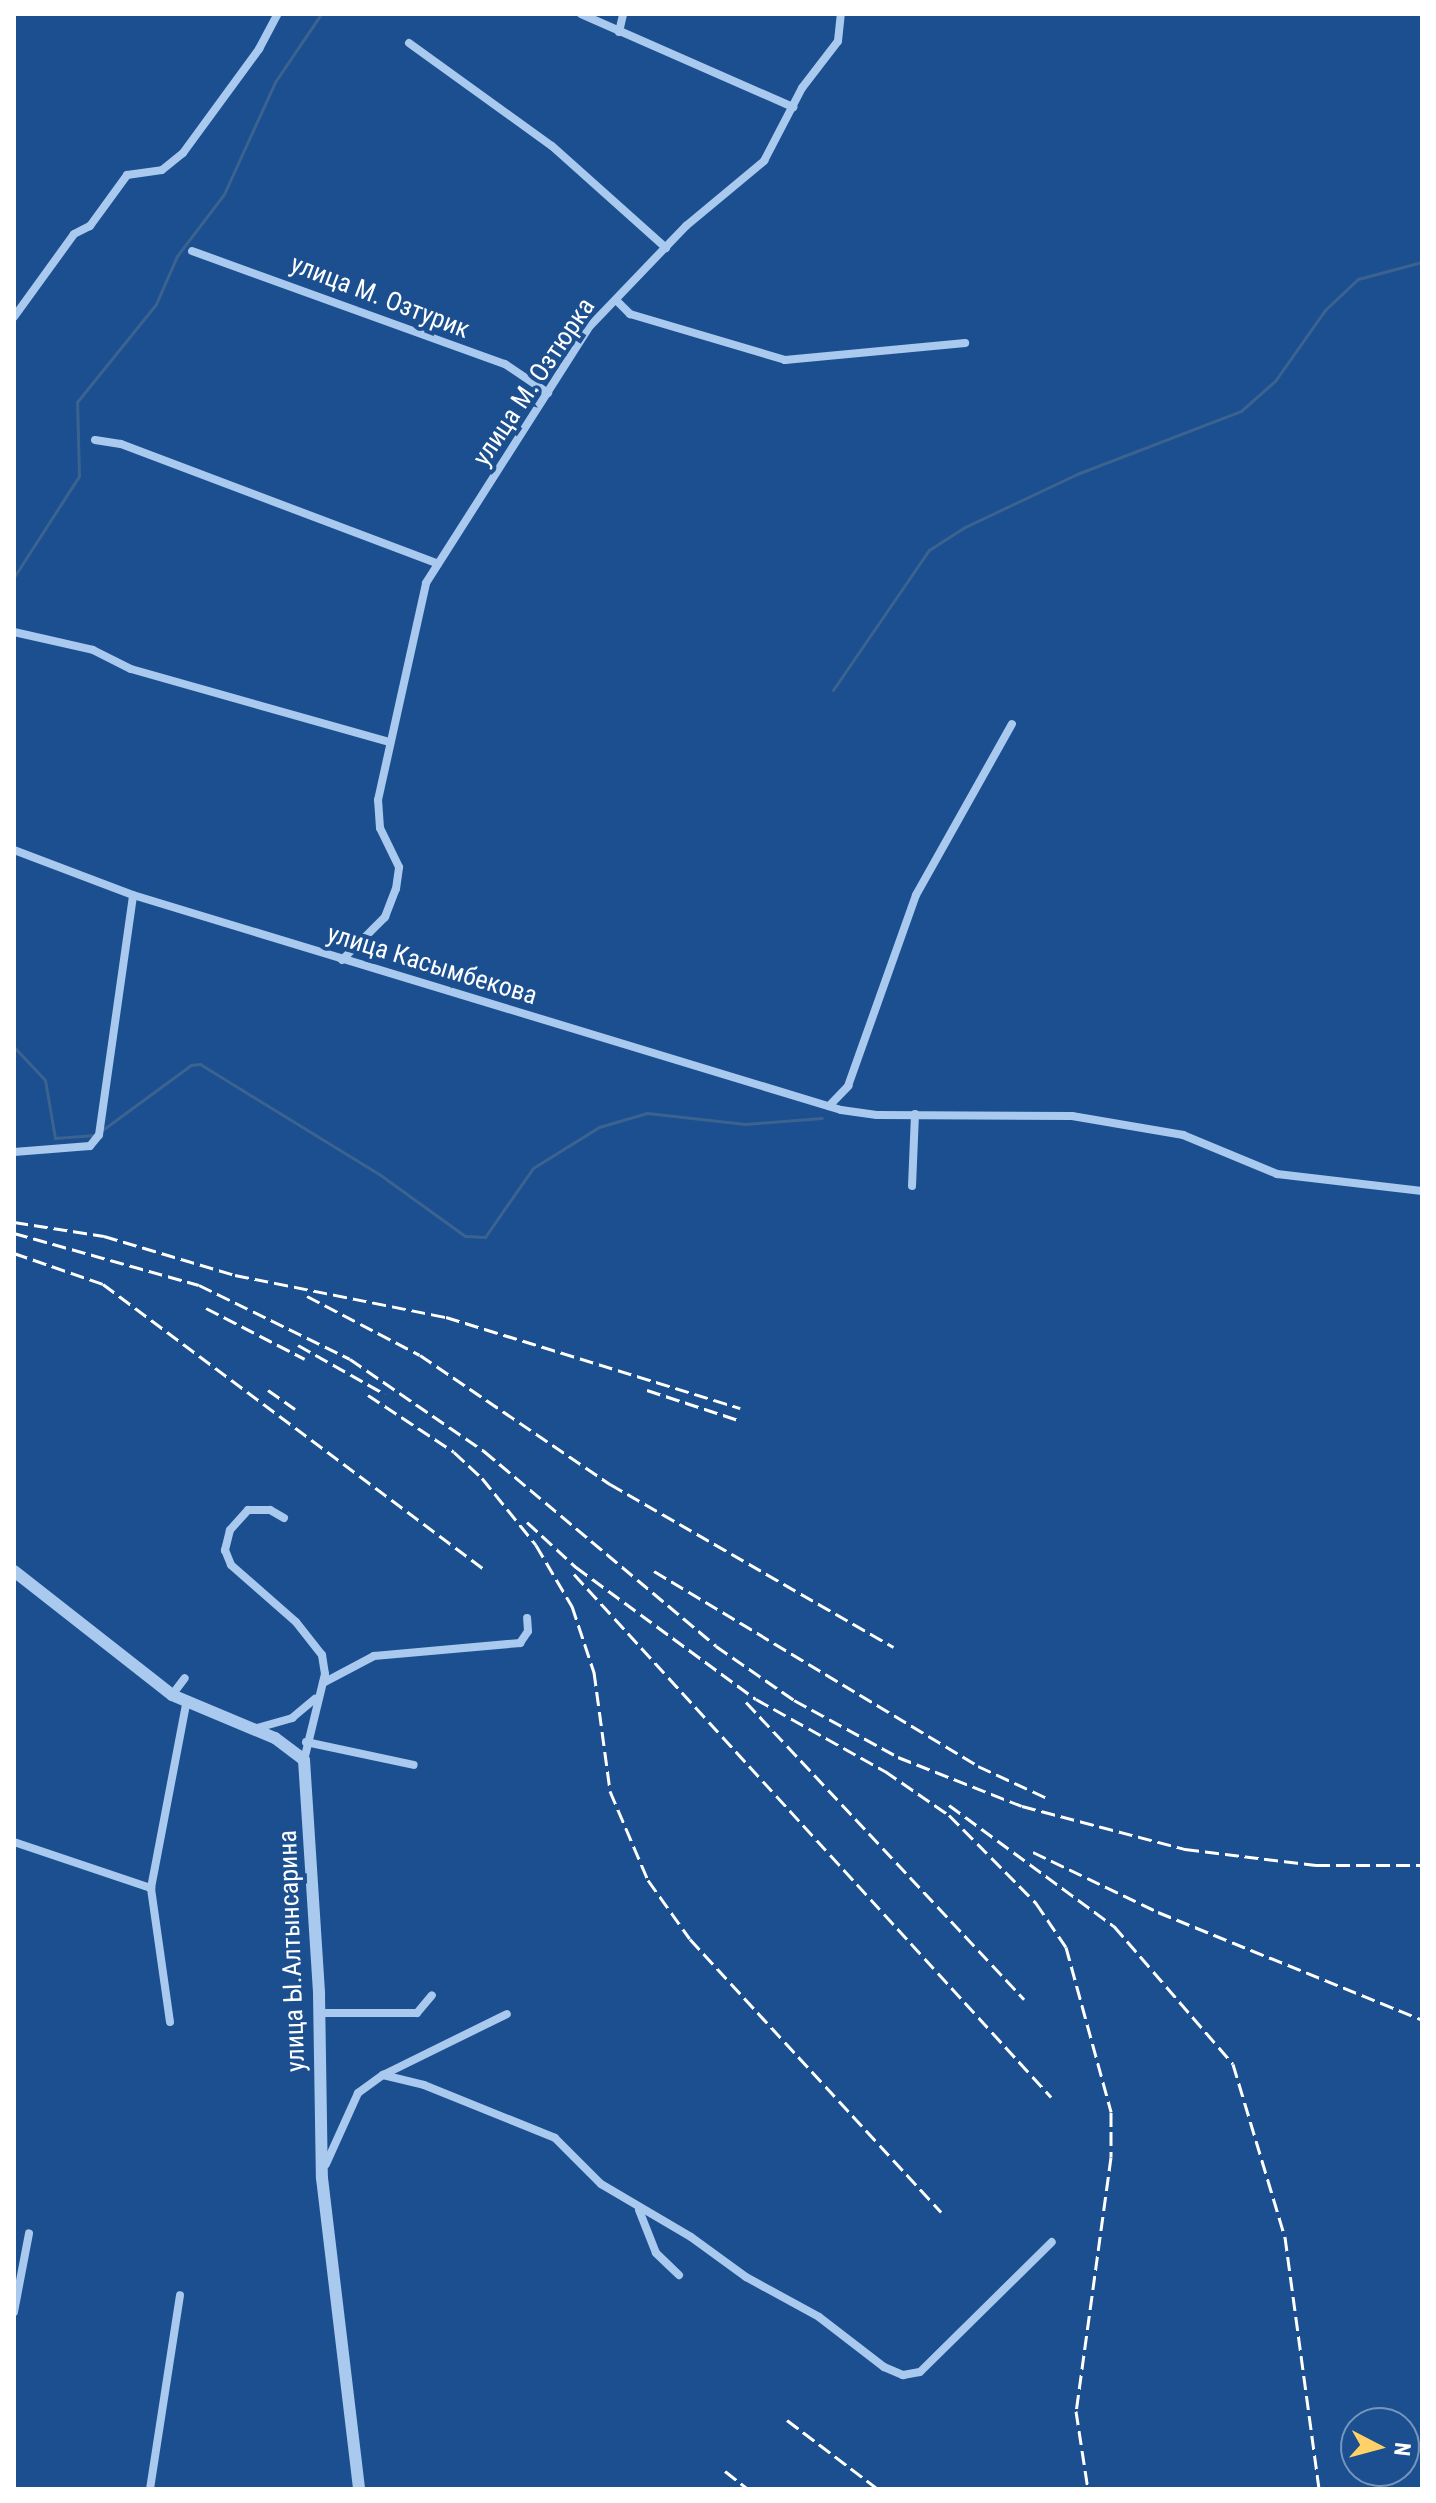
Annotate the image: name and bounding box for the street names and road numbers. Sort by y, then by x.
street label: улица М. Озтурик [286,249,474,345]
street label: улица М. Озтюрка [466,292,602,472]
street label: улица Касымбекова [323,918,541,1012]
street label: улица Ы.Алтынсарина [272,1830,312,2072]

